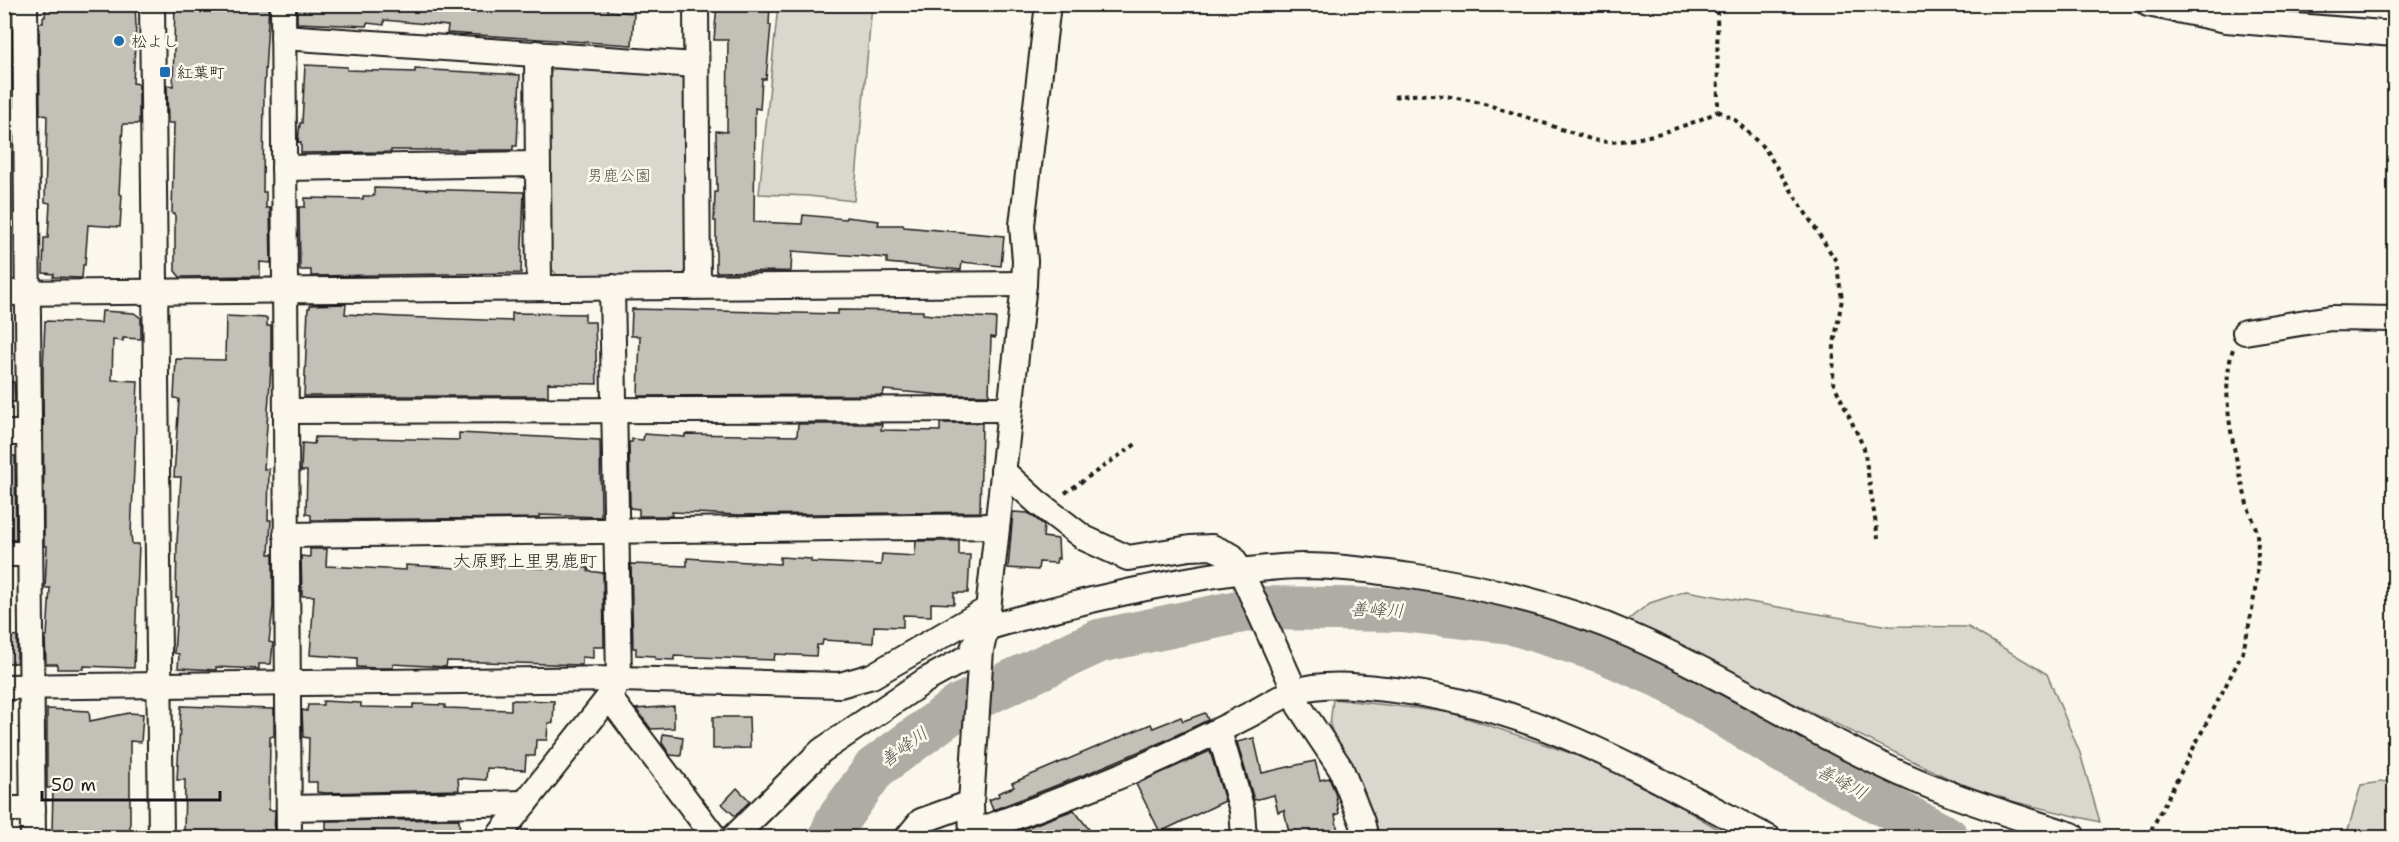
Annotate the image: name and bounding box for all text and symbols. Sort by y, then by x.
place label: 松よし [131,31,179,52]
marker: 松よし [112,34,126,48]
place label: 紅葉町 [177,62,225,83]
marker: 紅葉町 [158,65,172,79]
park label: 男鹿公園 [587,165,651,186]
district label: 大原野上里男鹿町 [453,549,597,573]
water label: 善峰川 [1350,597,1404,623]
water label: 善峰川 [875,721,933,773]
water label: 善峰川 [1813,759,1871,805]
scale bar [42,764,220,802]
text: 50 m [51,773,96,797]

